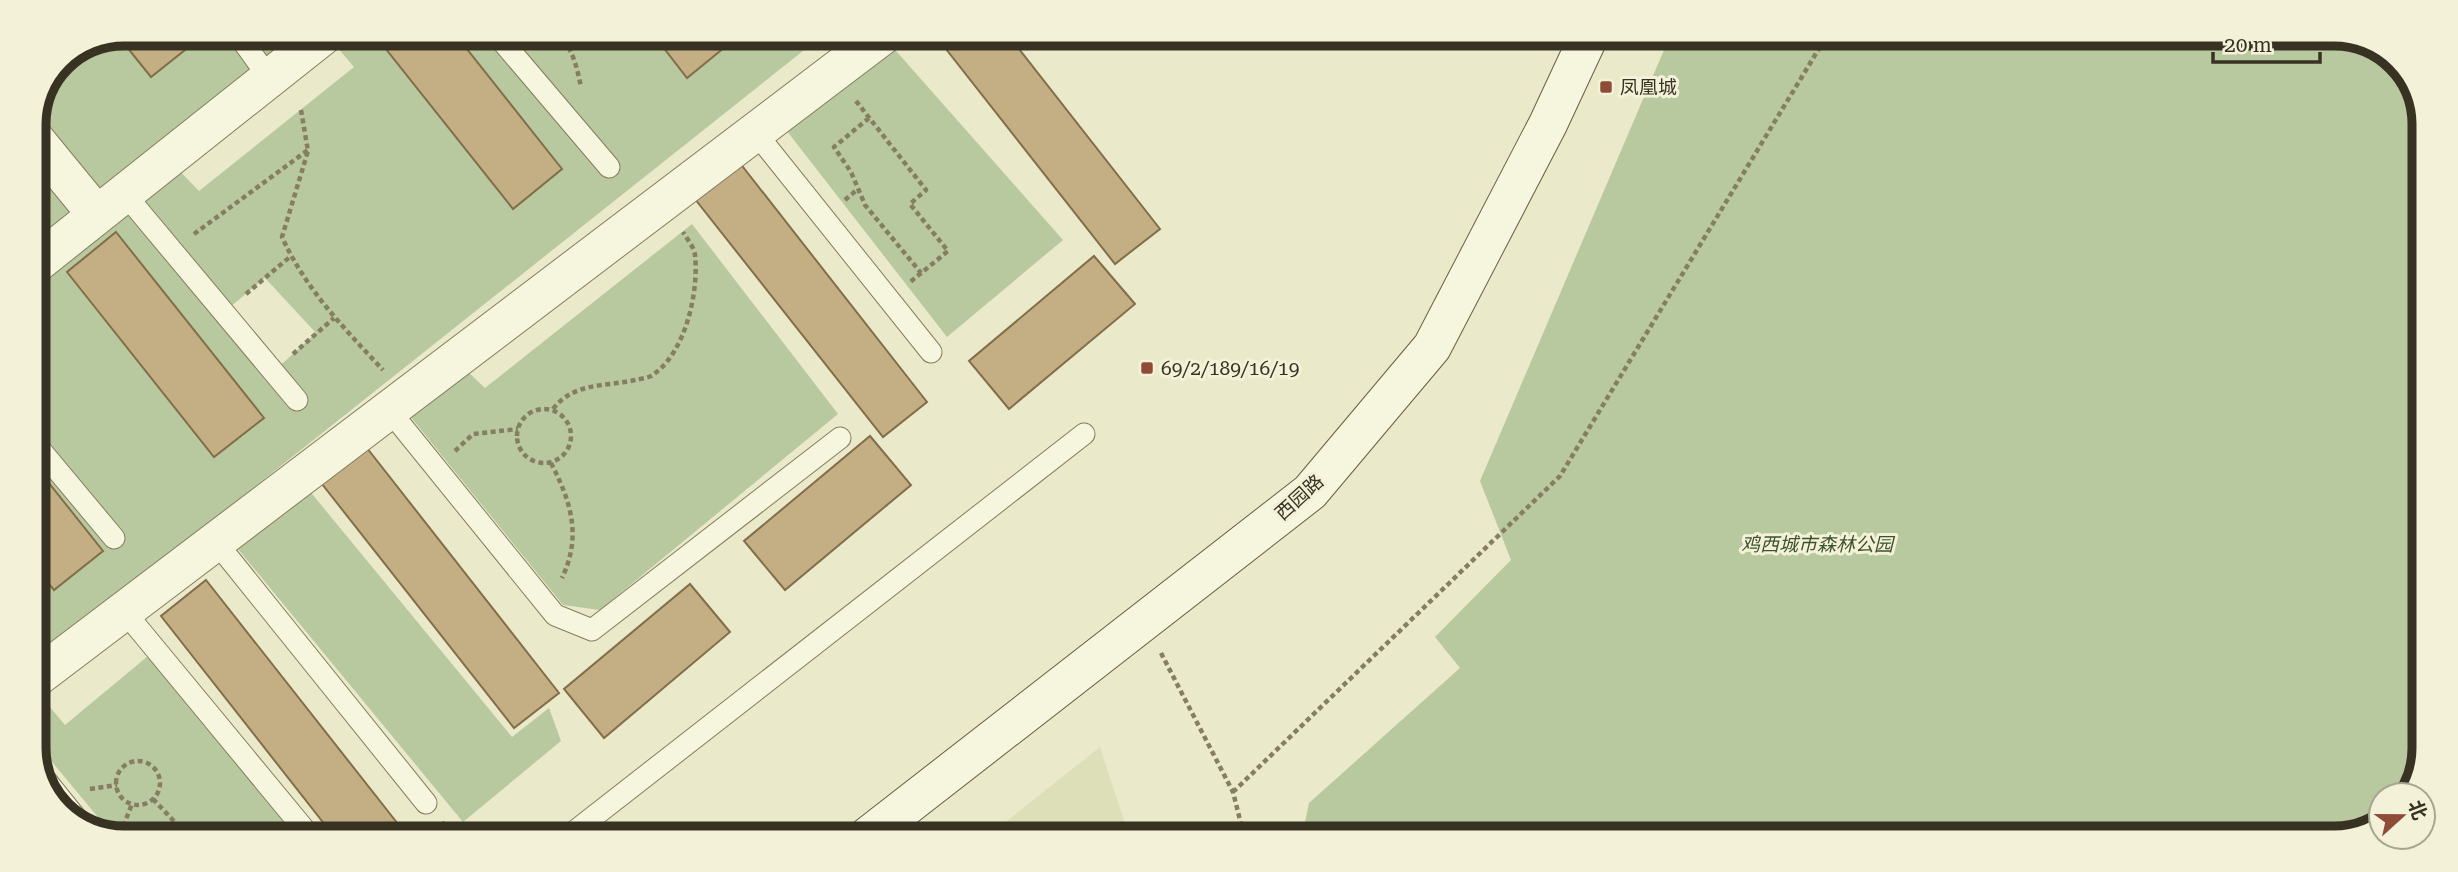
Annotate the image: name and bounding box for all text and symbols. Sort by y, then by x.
scale bar [2213,21,2320,65]
text: 20 m [2224,33,2272,57]
place label: 凤凰城 [1620,76,1677,99]
marker: 凤凰城 [1598,79,1614,95]
place label: 69/2/189/16/19 [1161,357,1299,380]
marker: 69/2/189/16/19 [1139,360,1155,376]
street label: 西园路 [1270,470,1328,525]
park label: 鸡西城市森林公园 [1741,533,1896,556]
north arrow [2367,781,2437,851]
text: 北 [2403,797,2432,823]

